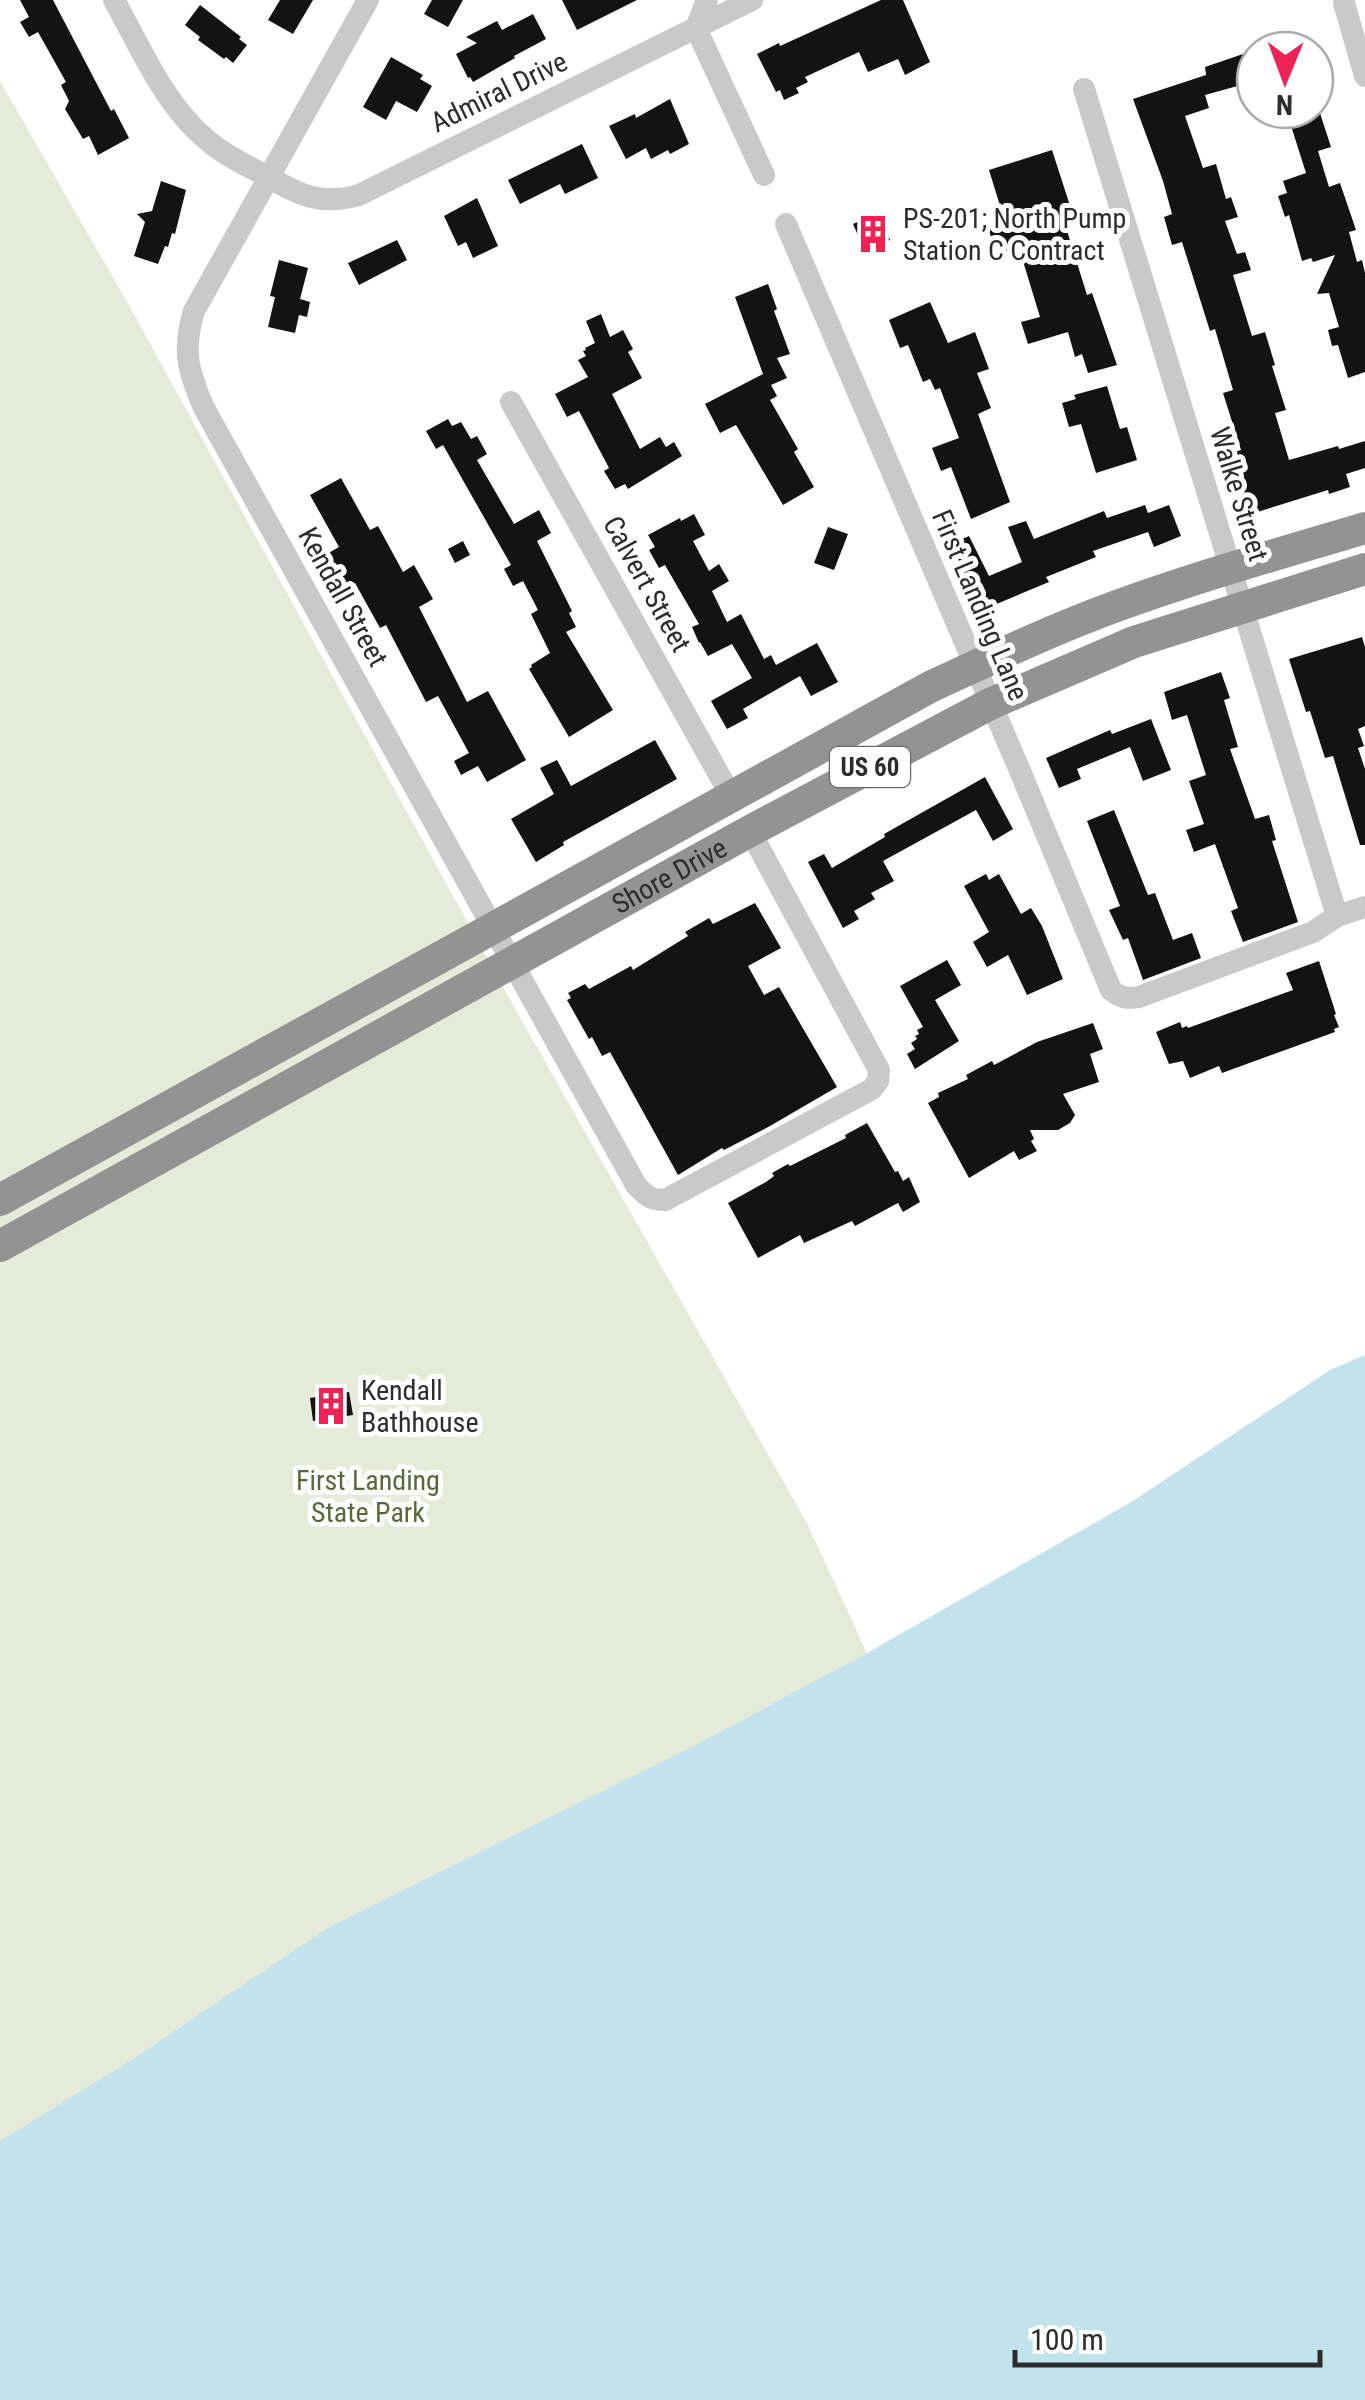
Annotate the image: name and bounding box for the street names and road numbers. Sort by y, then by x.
street label: Admiral Drive [425,45,573,139]
street label: Walke Street [1203,423,1275,565]
street label: First Landing Lane [925,505,1035,705]
street label: Calvert Street [596,510,698,658]
street label: Kendall Street [291,522,395,672]
road number: US 60 [830,747,910,787]
street label: Shore Drive [606,831,732,921]

